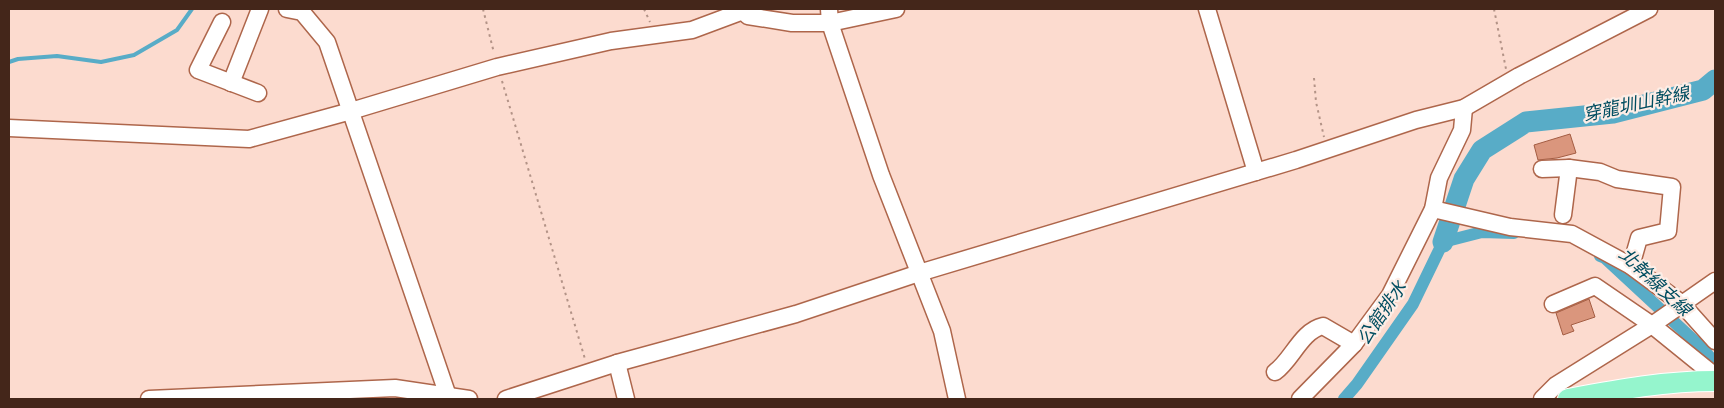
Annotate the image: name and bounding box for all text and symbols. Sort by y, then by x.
water label: 穿龍圳山幹線 [1581,82,1693,124]
water label: 北幹線支線 [1616,243,1697,321]
water label: 公館排水 [1353,276,1410,348]

